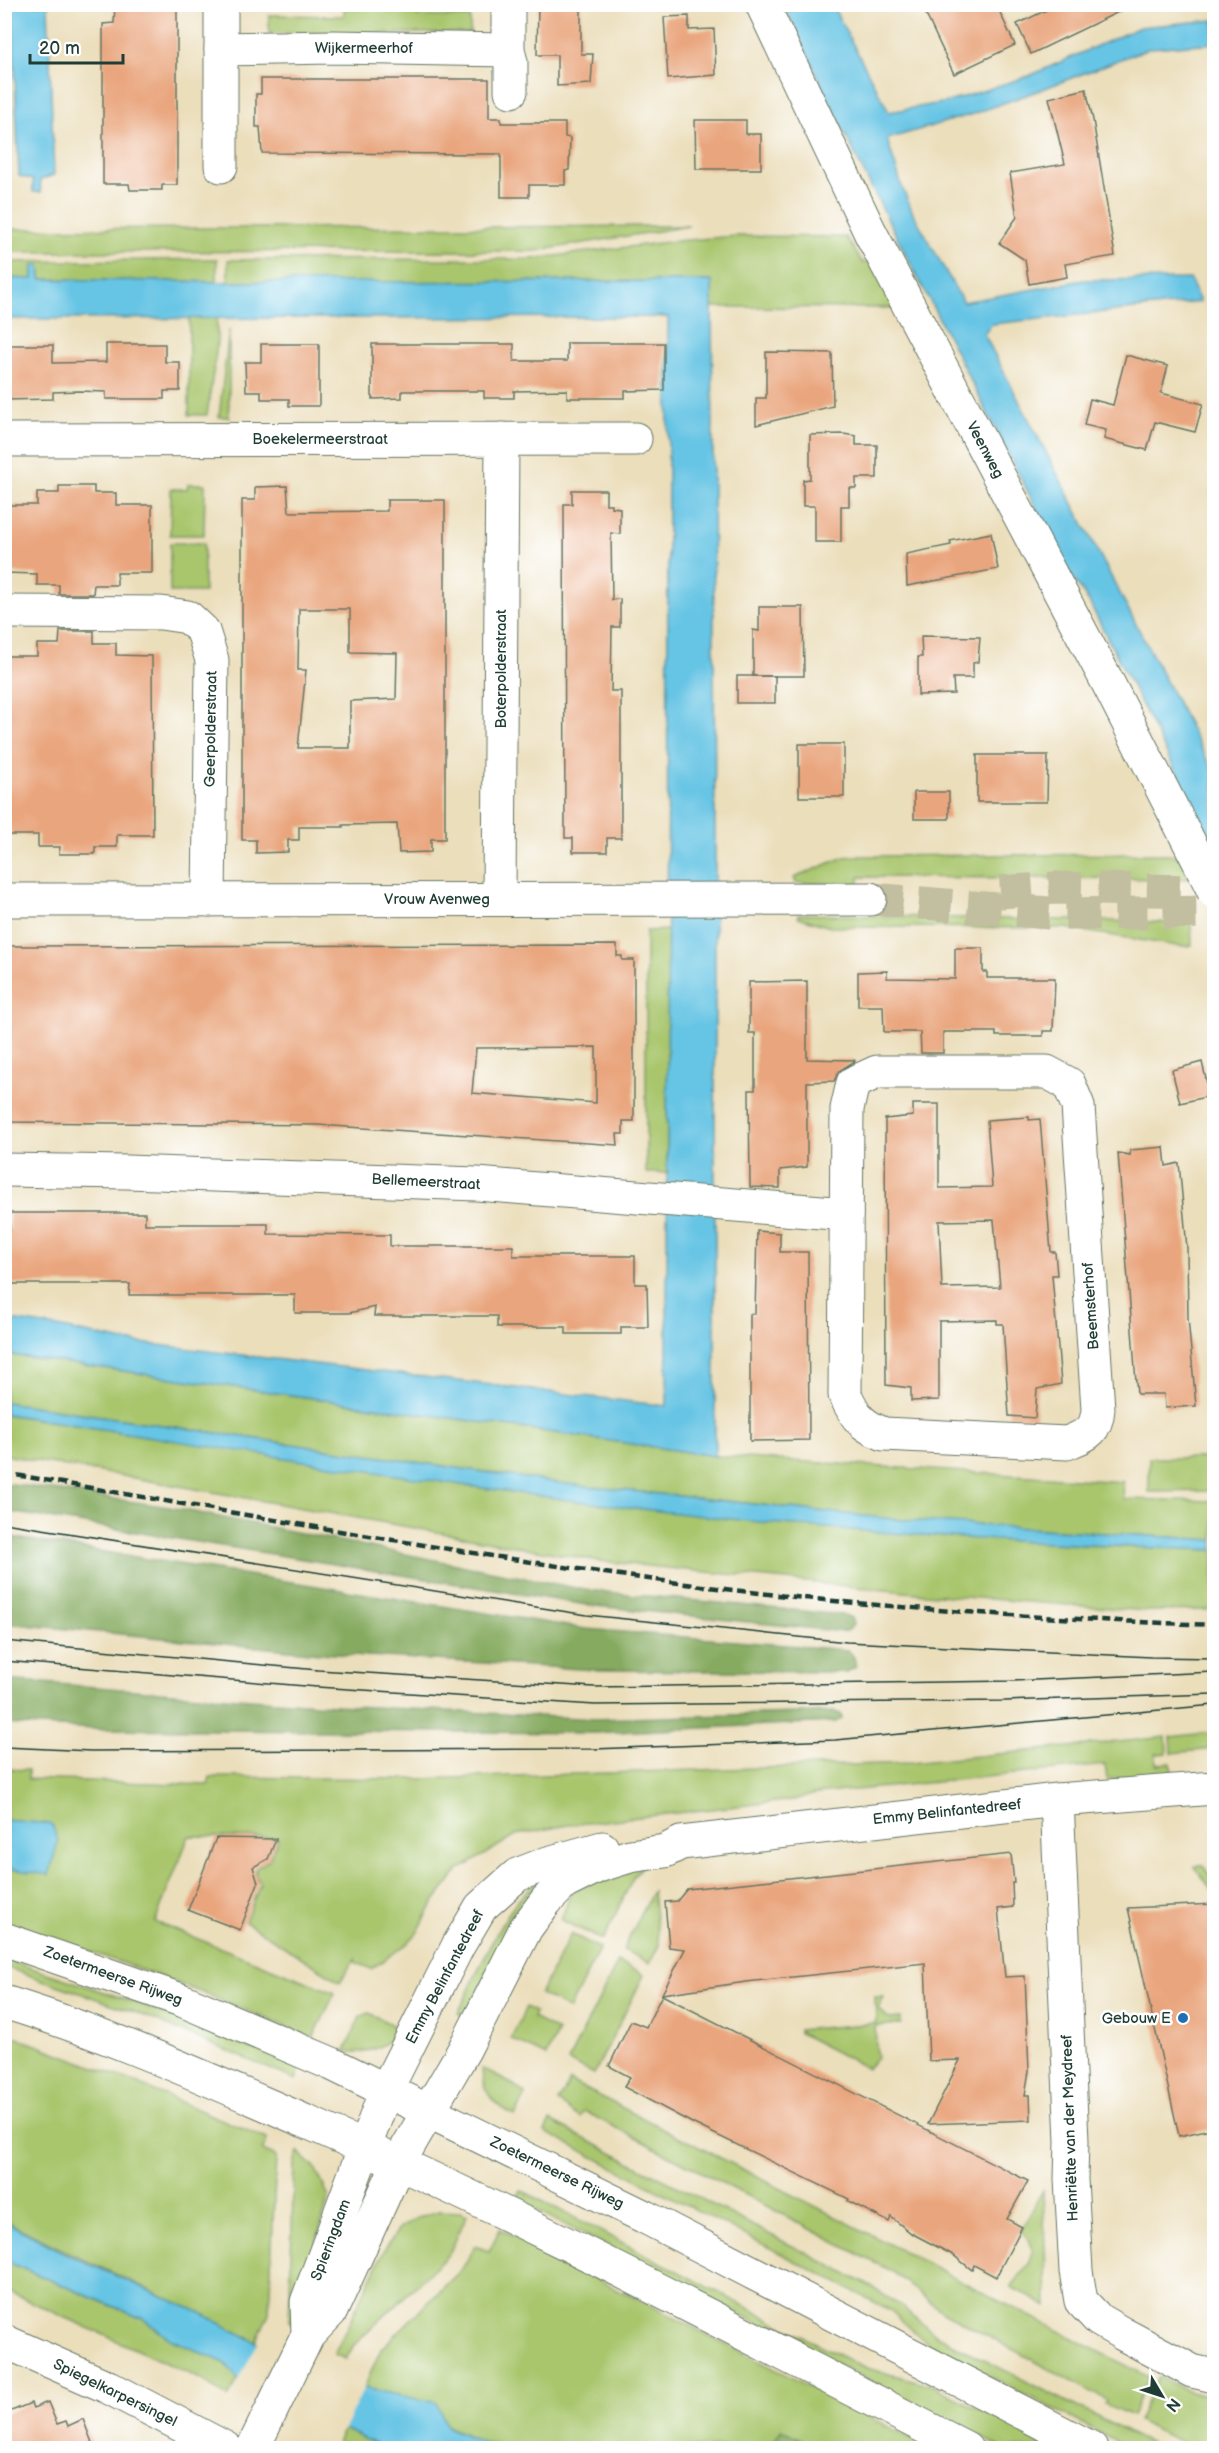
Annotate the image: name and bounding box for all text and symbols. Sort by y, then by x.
scale bar [30,27,123,65]
text: 20 m [39,38,80,59]
street label: Wijkermeerhof [315,39,414,58]
street label: Veenweg [962,418,1008,482]
street label: Boekelermeerstraat [252,430,388,449]
street label: Boterpolderstraat [492,609,511,729]
street label: Geerpolderstraat [200,670,222,787]
street label: Vrouw Avenweg [384,890,490,909]
street label: Bellemeerstraat [371,1170,481,1194]
street label: Beemsterhof [1078,1261,1104,1350]
street label: Emmy Belinfantedreef [872,1795,1023,1829]
street label: Emmy Belinfantedreef [402,1906,489,2047]
street label: Zoetermeerse Rijweg [40,1942,185,2010]
place label: Gebouw E [1102,2009,1171,2028]
marker: Gebouw E [1176,2011,1190,2025]
street label: Henriëtte van der Meydreef [1057,2034,1083,2222]
street label: Zoetermeerse Rijweg [486,2132,627,2214]
street label: Spieringdam [307,2197,355,2283]
street label: Spiegelkarpersingel [50,2355,180,2431]
north arrow [1132,2366,1192,2426]
text: N [1161,2394,1184,2415]

